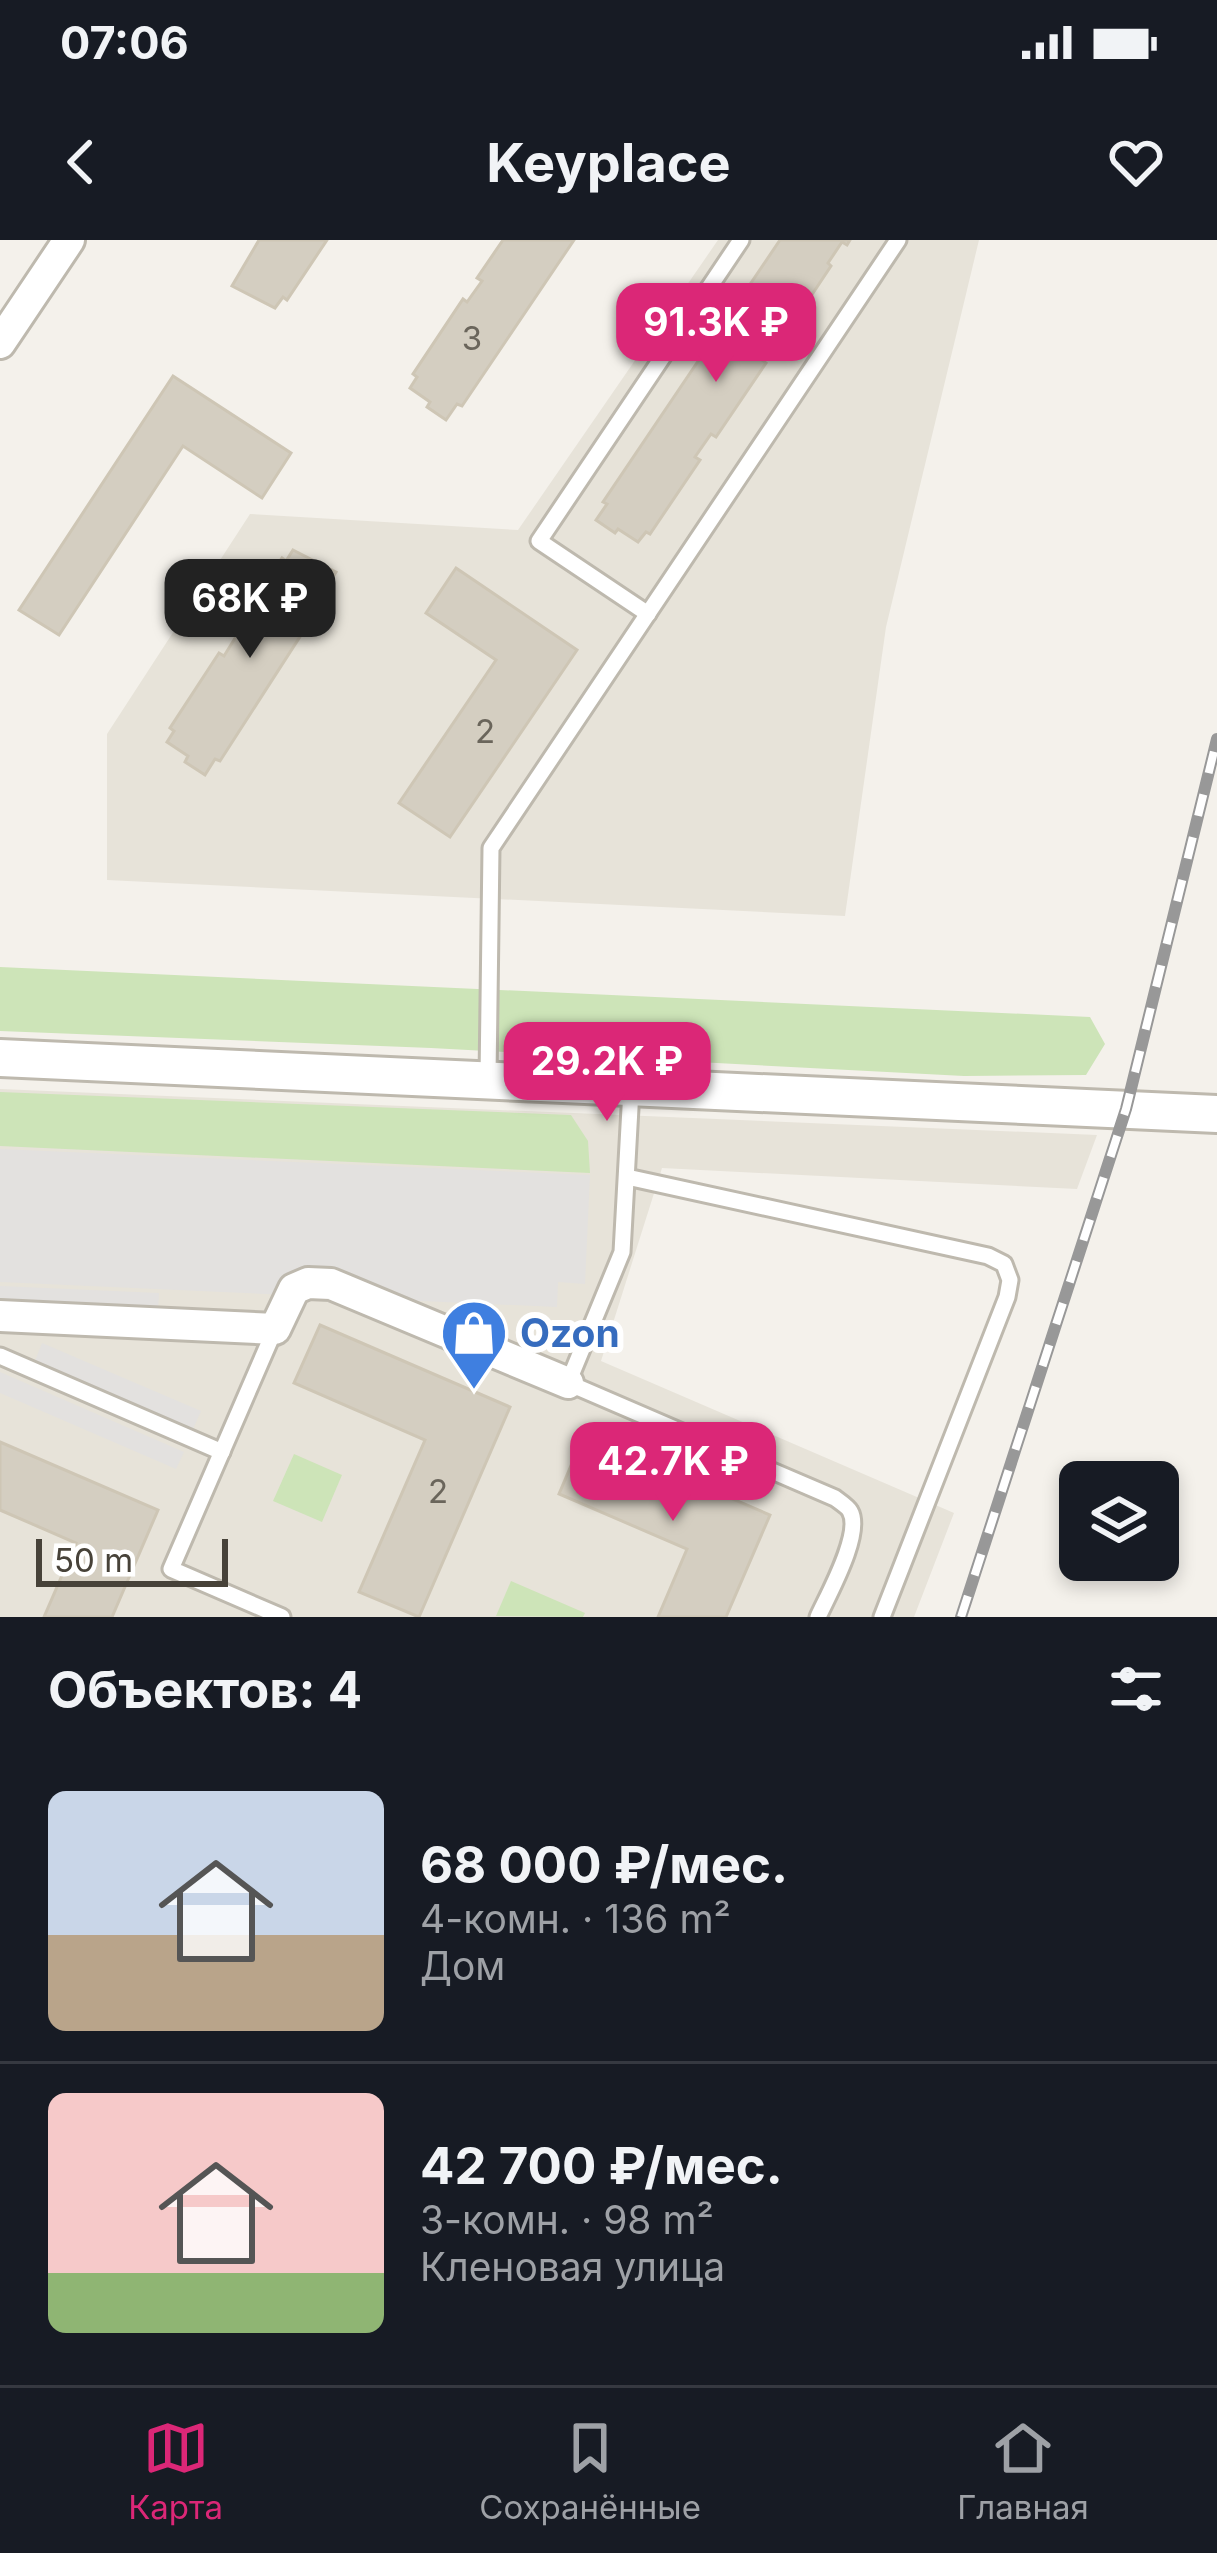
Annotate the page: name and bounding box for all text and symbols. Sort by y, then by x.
text: 07:06 [60,15,189,70]
icon: back [48,129,114,195]
icon: heart [1103,129,1169,195]
text: Keyplace [486,130,731,195]
pin: 91.3K ₽ [605,283,827,385]
text: 91.3K ₽ [643,298,789,345]
house number: 3 [462,318,482,358]
pin: 68K ₽ [166,559,334,661]
text: 68K ₽ [192,574,308,621]
house number: 2 [475,711,495,751]
pin: 29.2K ₽ [496,1022,718,1124]
text: 29.2K ₽ [531,1037,683,1084]
shop icon: Ozon [439,1298,509,1392]
place label: Ozon [520,1309,620,1356]
pin: 42.7K ₽ [562,1422,784,1524]
text: 42.7K ₽ [597,1437,749,1484]
map controls [1059,1461,1179,1581]
button: layers [1059,1461,1179,1581]
house number: 2 [428,1471,448,1511]
scale bar [36,1533,228,1586]
text: 50 m [54,1540,133,1580]
icon: filters [1103,1656,1169,1722]
text: Объектов: 4 [48,1659,362,1720]
text: 68 000 ₽/мес. [420,1834,788,1895]
icon: home [144,1839,288,1983]
text: 4-комн. · 136 m² [420,1895,731,1942]
text: Дом [420,1942,505,1989]
text: 42 700 ₽/мес. [420,2135,783,2196]
icon: home [144,2141,288,2285]
text: 3-комн. · 98 m² [420,2196,714,2243]
text: Кленовая улица [420,2243,725,2290]
tab: Карта [128,2415,223,2527]
tab: Сохранённые [479,2415,701,2527]
tab: Главная [957,2415,1089,2527]

